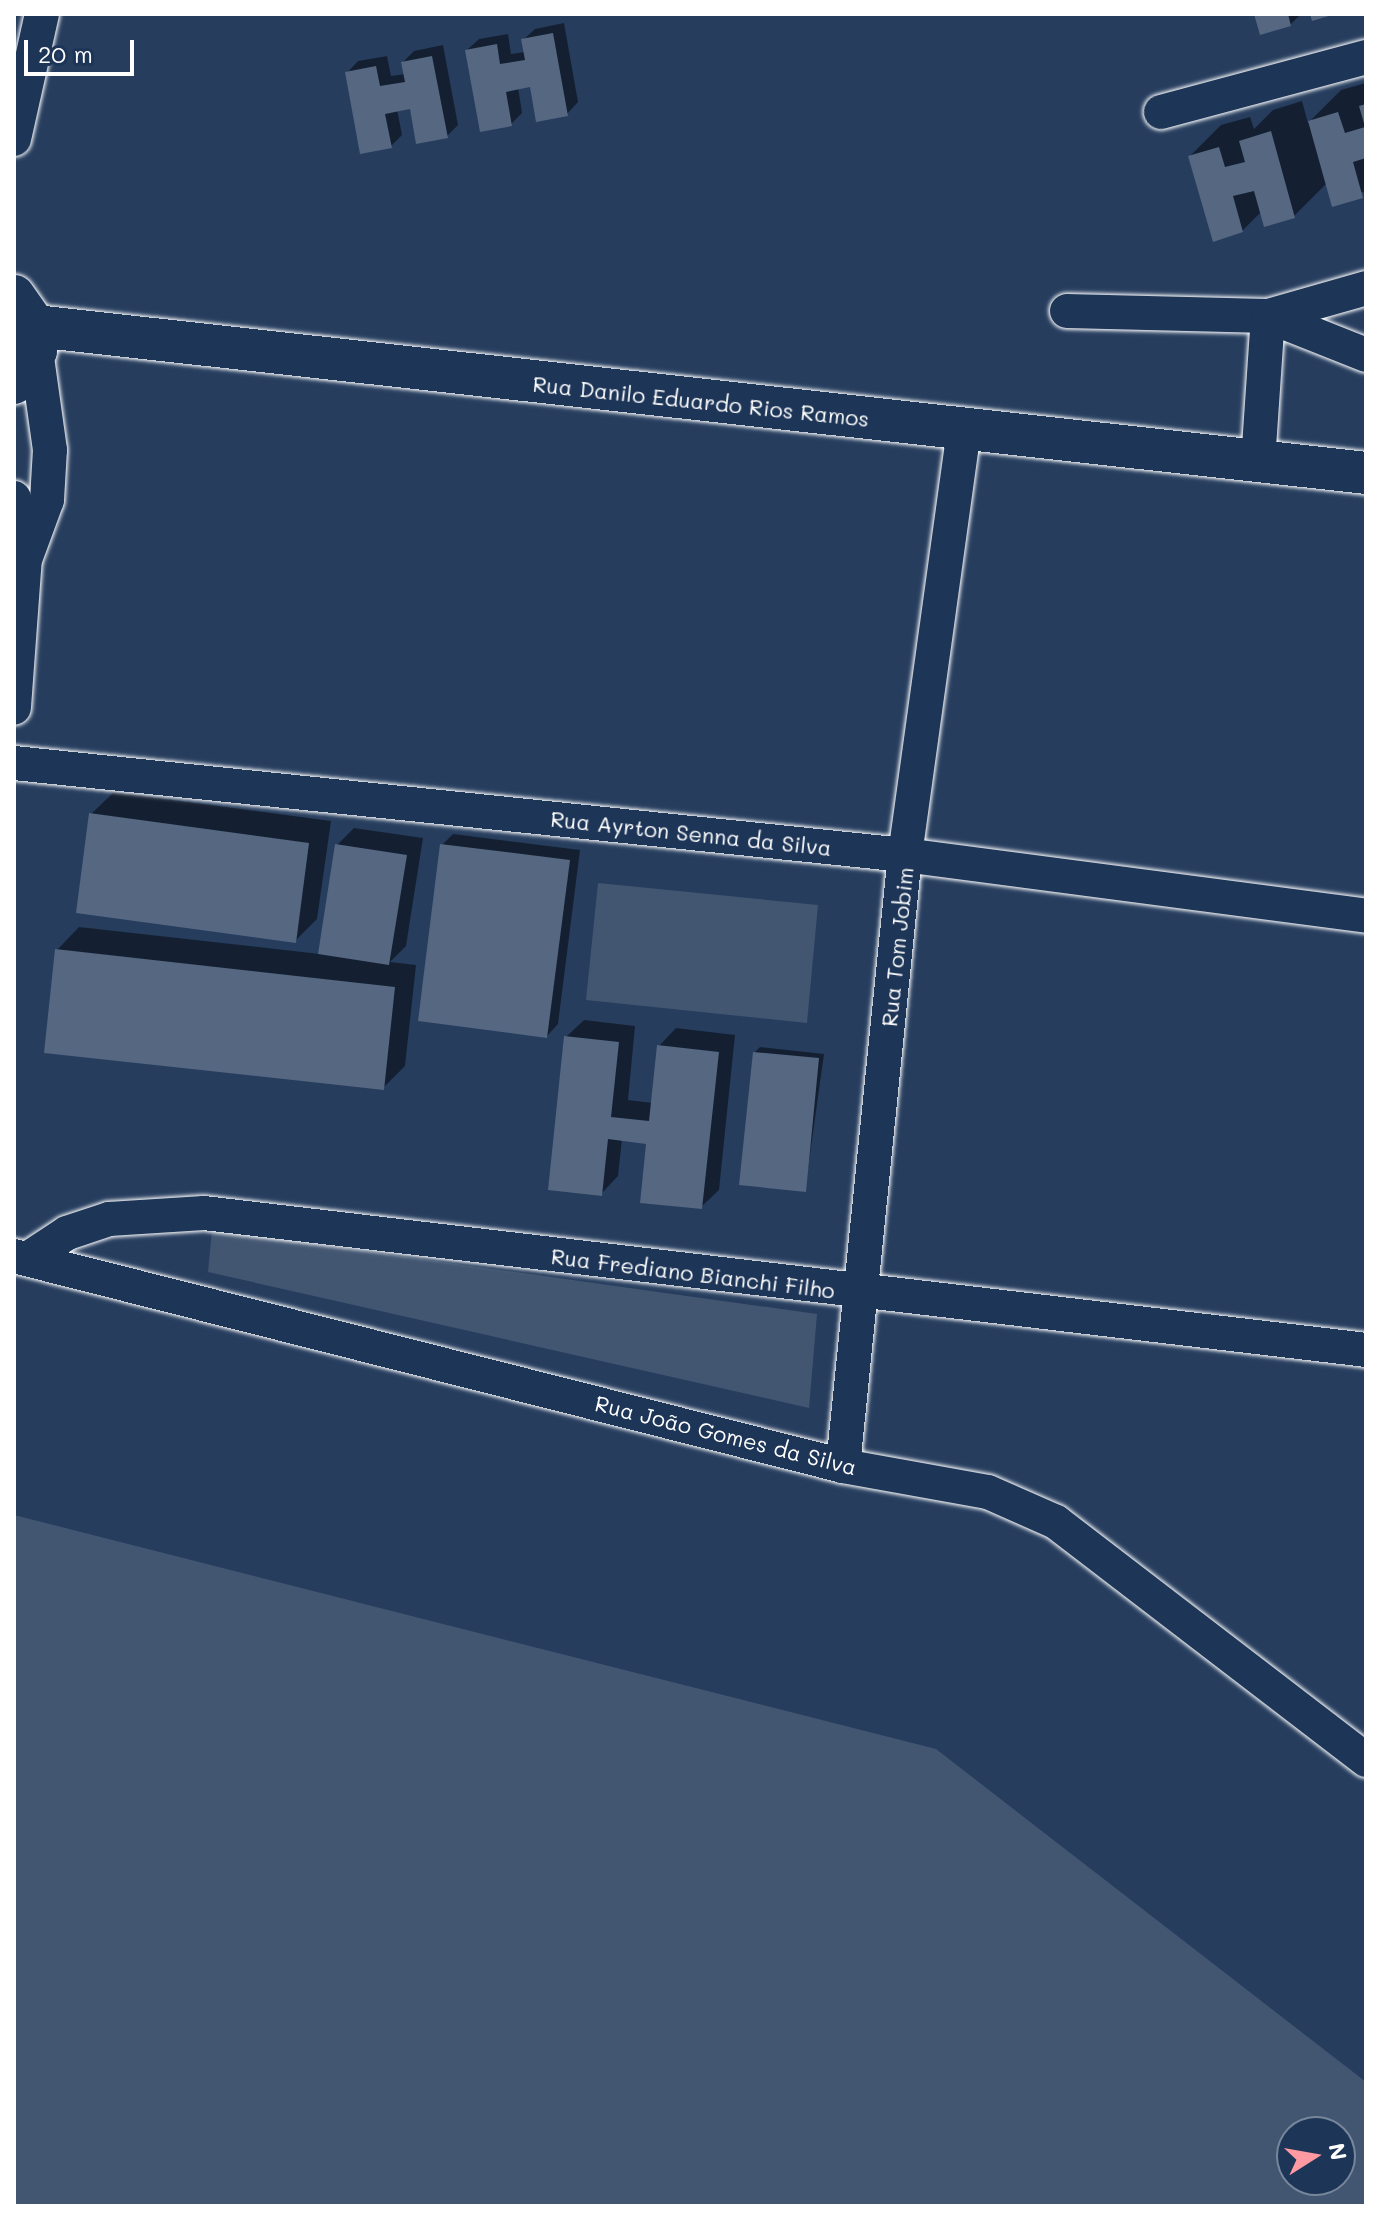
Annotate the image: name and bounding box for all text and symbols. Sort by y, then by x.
scale bar [28,24,138,74]
text: 20 m [38,38,93,69]
street label: Rua Danilo Eduardo Rios Ramos [531,370,871,432]
street label: Rua Ayrton Senna da Silva [549,805,833,861]
street label: Rua Tom Jobim [876,866,918,1028]
street label: Rua Frediano Bianchi Filho [550,1242,836,1304]
street label: Rua João Gomes da Silva [592,1390,860,1480]
north arrow [1276,2116,1356,2196]
text: N [1322,2141,1354,2163]

